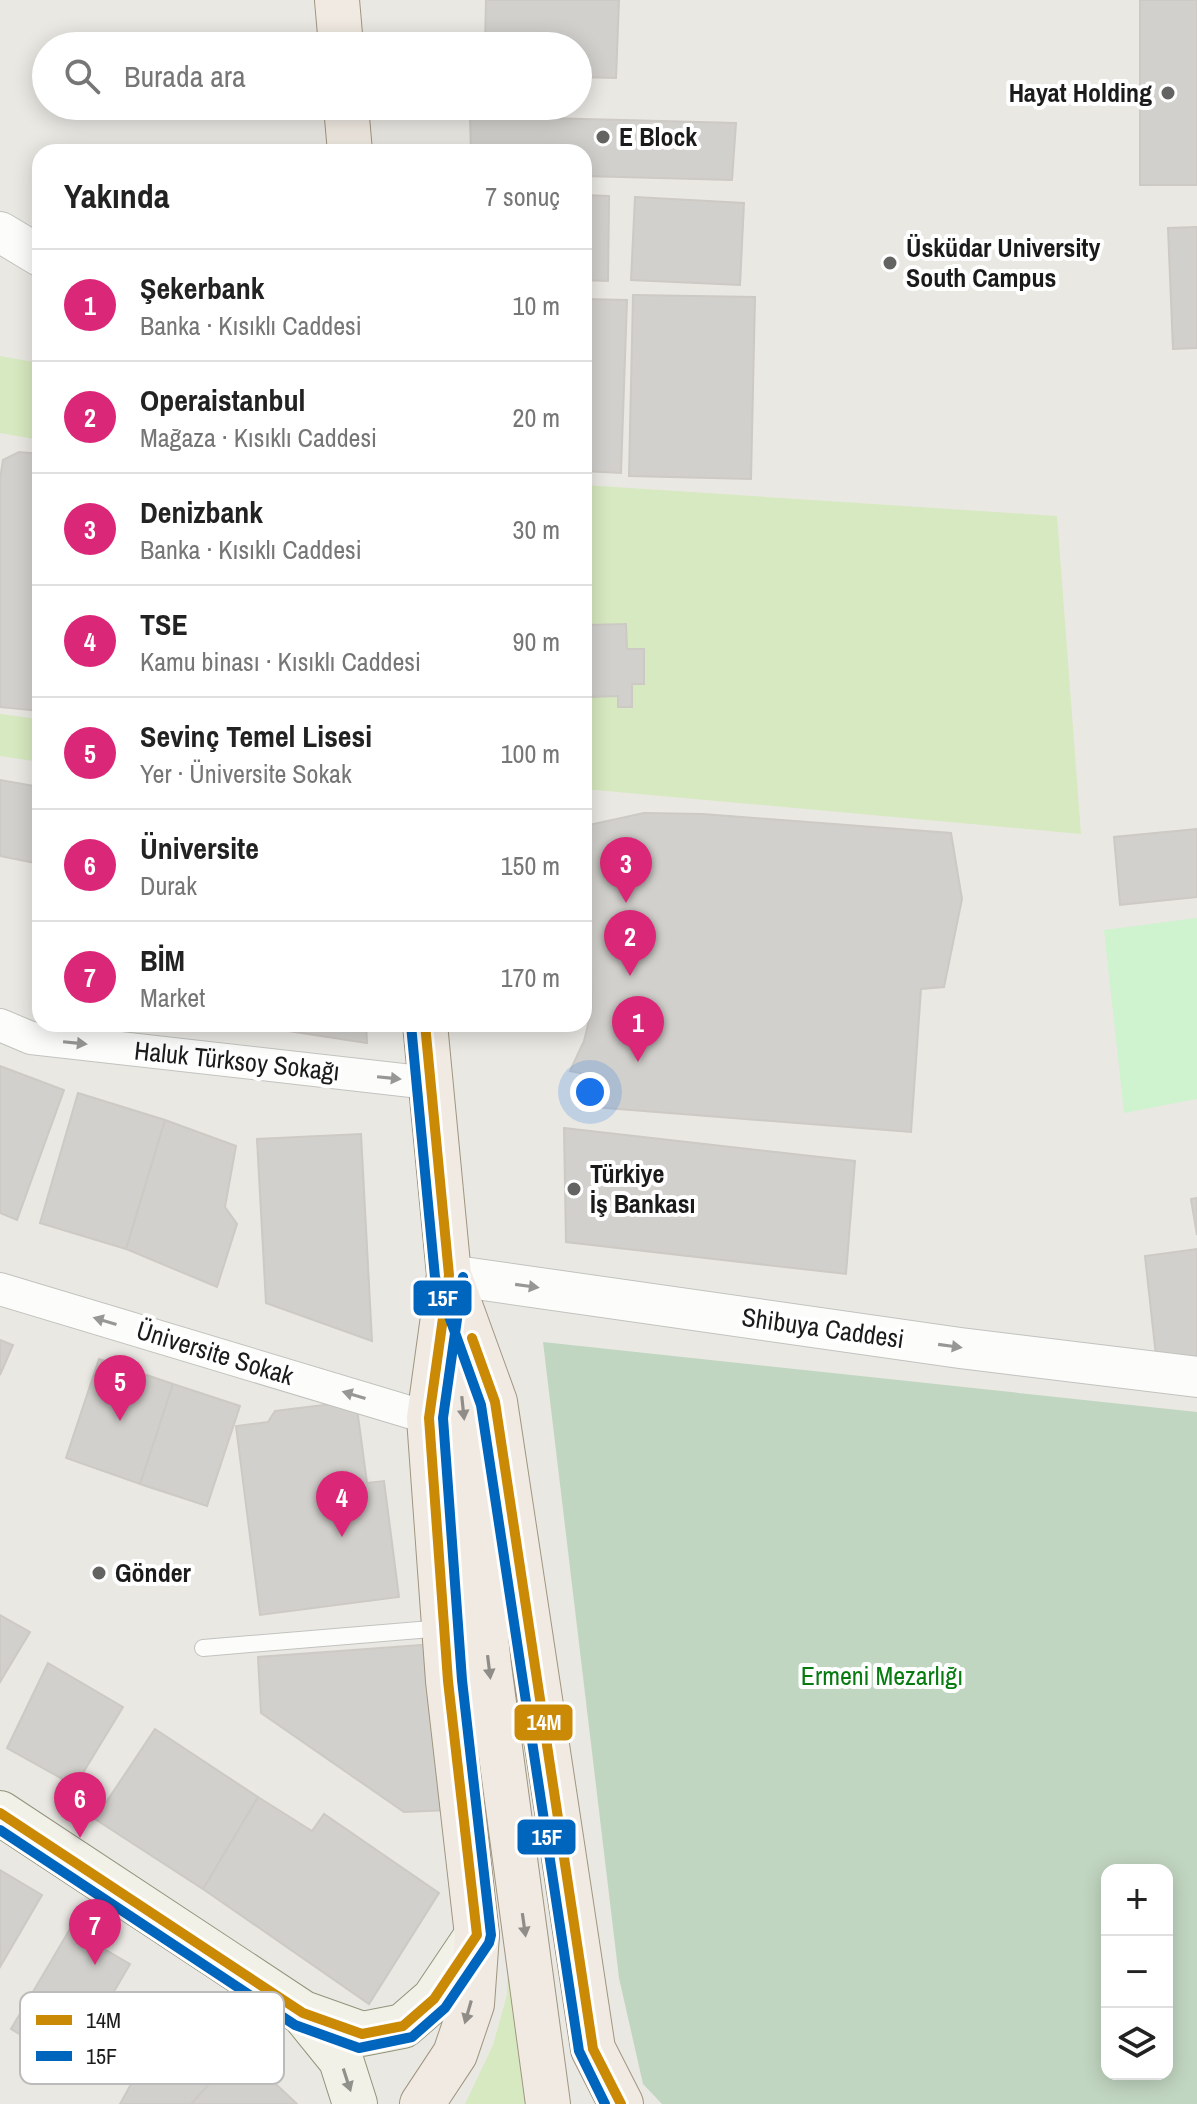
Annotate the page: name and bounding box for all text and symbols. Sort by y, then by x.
search box [32,32,592,120]
icon: search [60,54,104,98]
text: Burada ara [124,56,246,96]
place label: Hayat Holding [1009,75,1152,110]
marker: Hayat Holding [1159,84,1177,102]
place label: E Block [619,119,697,154]
marker: E Block [594,128,612,146]
text: Yakında [64,173,169,219]
text: 7 sonuç [485,179,560,214]
place label: Üsküdar University South Campus [906,230,1100,295]
marker: Üsküdar University South Campus [881,254,899,272]
text: Şekerbank [140,268,264,308]
text: 1 [84,288,96,323]
text: 10 m [513,288,560,323]
text: Banka · Kısıklı Caddesi [140,308,362,343]
text: Operaistanbul [140,380,305,420]
text: 2 [84,400,96,435]
text: 20 m [513,400,560,435]
text: Mağaza · Kısıklı Caddesi [140,420,377,455]
text: Denizbank [140,492,263,532]
text: 3 [84,512,96,547]
text: 30 m [513,512,560,547]
text: Banka · Kısıklı Caddesi [140,532,362,567]
text: TSE [140,604,188,644]
text: 4 [84,624,96,659]
text: 90 m [513,624,560,659]
text: Kamu binası · Kısıklı Caddesi [140,644,421,679]
text: Sevinç Temel Lisesi [140,716,372,756]
text: 5 [84,736,96,771]
text: 100 m [501,736,560,771]
text: Yer · Üniversite Sokak [140,756,352,791]
text: Üniversite [140,828,259,868]
pin: 3 [600,837,652,903]
text: 6 [84,848,96,883]
text: 150 m [501,848,560,883]
text: Durak [140,868,197,903]
pin: 2 [604,910,656,976]
text: BİM [140,940,185,980]
text: 7 [84,960,96,995]
text: 170 m [501,960,560,995]
text: Market [140,980,205,1015]
pin: 1 [612,996,664,1062]
street label: Haluk Türksoy Sokağı [133,1032,342,1089]
one-way arrow [63,1037,88,1050]
one-way arrow [377,1072,402,1085]
your location [570,1072,610,1112]
place label: Türkiye İş Bankası [590,1156,695,1221]
marker: Türkiye İş Bankası [565,1180,583,1198]
line badge: 15F [412,1279,473,1317]
one-way arrow [514,1280,539,1293]
text: 15F [427,1283,459,1313]
street label: Shibuya Caddesi [740,1299,906,1356]
street label: Üniversite Sokak [132,1312,298,1393]
one-way arrow [93,1314,117,1327]
one-way arrow [938,1340,963,1353]
pin: 5 [94,1355,146,1421]
one-way arrow [342,1388,366,1401]
one-way arrow [456,1396,469,1421]
pin: 4 [316,1471,368,1537]
place label: Gönder [115,1555,192,1590]
marker: Gönder [90,1564,108,1582]
one-way arrow [483,1655,496,1680]
park label: Ermeni Mezarlığı [801,1658,963,1693]
line badge: 14M [513,1703,574,1742]
text: 14M [526,1707,562,1737]
pin: 6 [54,1772,106,1838]
line badge: 15F [516,1818,577,1856]
text: 15F [531,1822,563,1852]
map controls [1101,1864,1173,2080]
button: + [1101,1864,1173,1936]
pin: 7 [69,1899,121,1965]
one-way arrow [518,1913,531,1938]
button: − [1101,1936,1173,2008]
legend [20,1992,284,2084]
one-way arrow [461,2001,474,2025]
text: 14M [86,2005,121,2035]
button: layers [1101,2008,1173,2080]
text: 15F [86,2041,117,2071]
one-way arrow [341,2068,354,2092]

